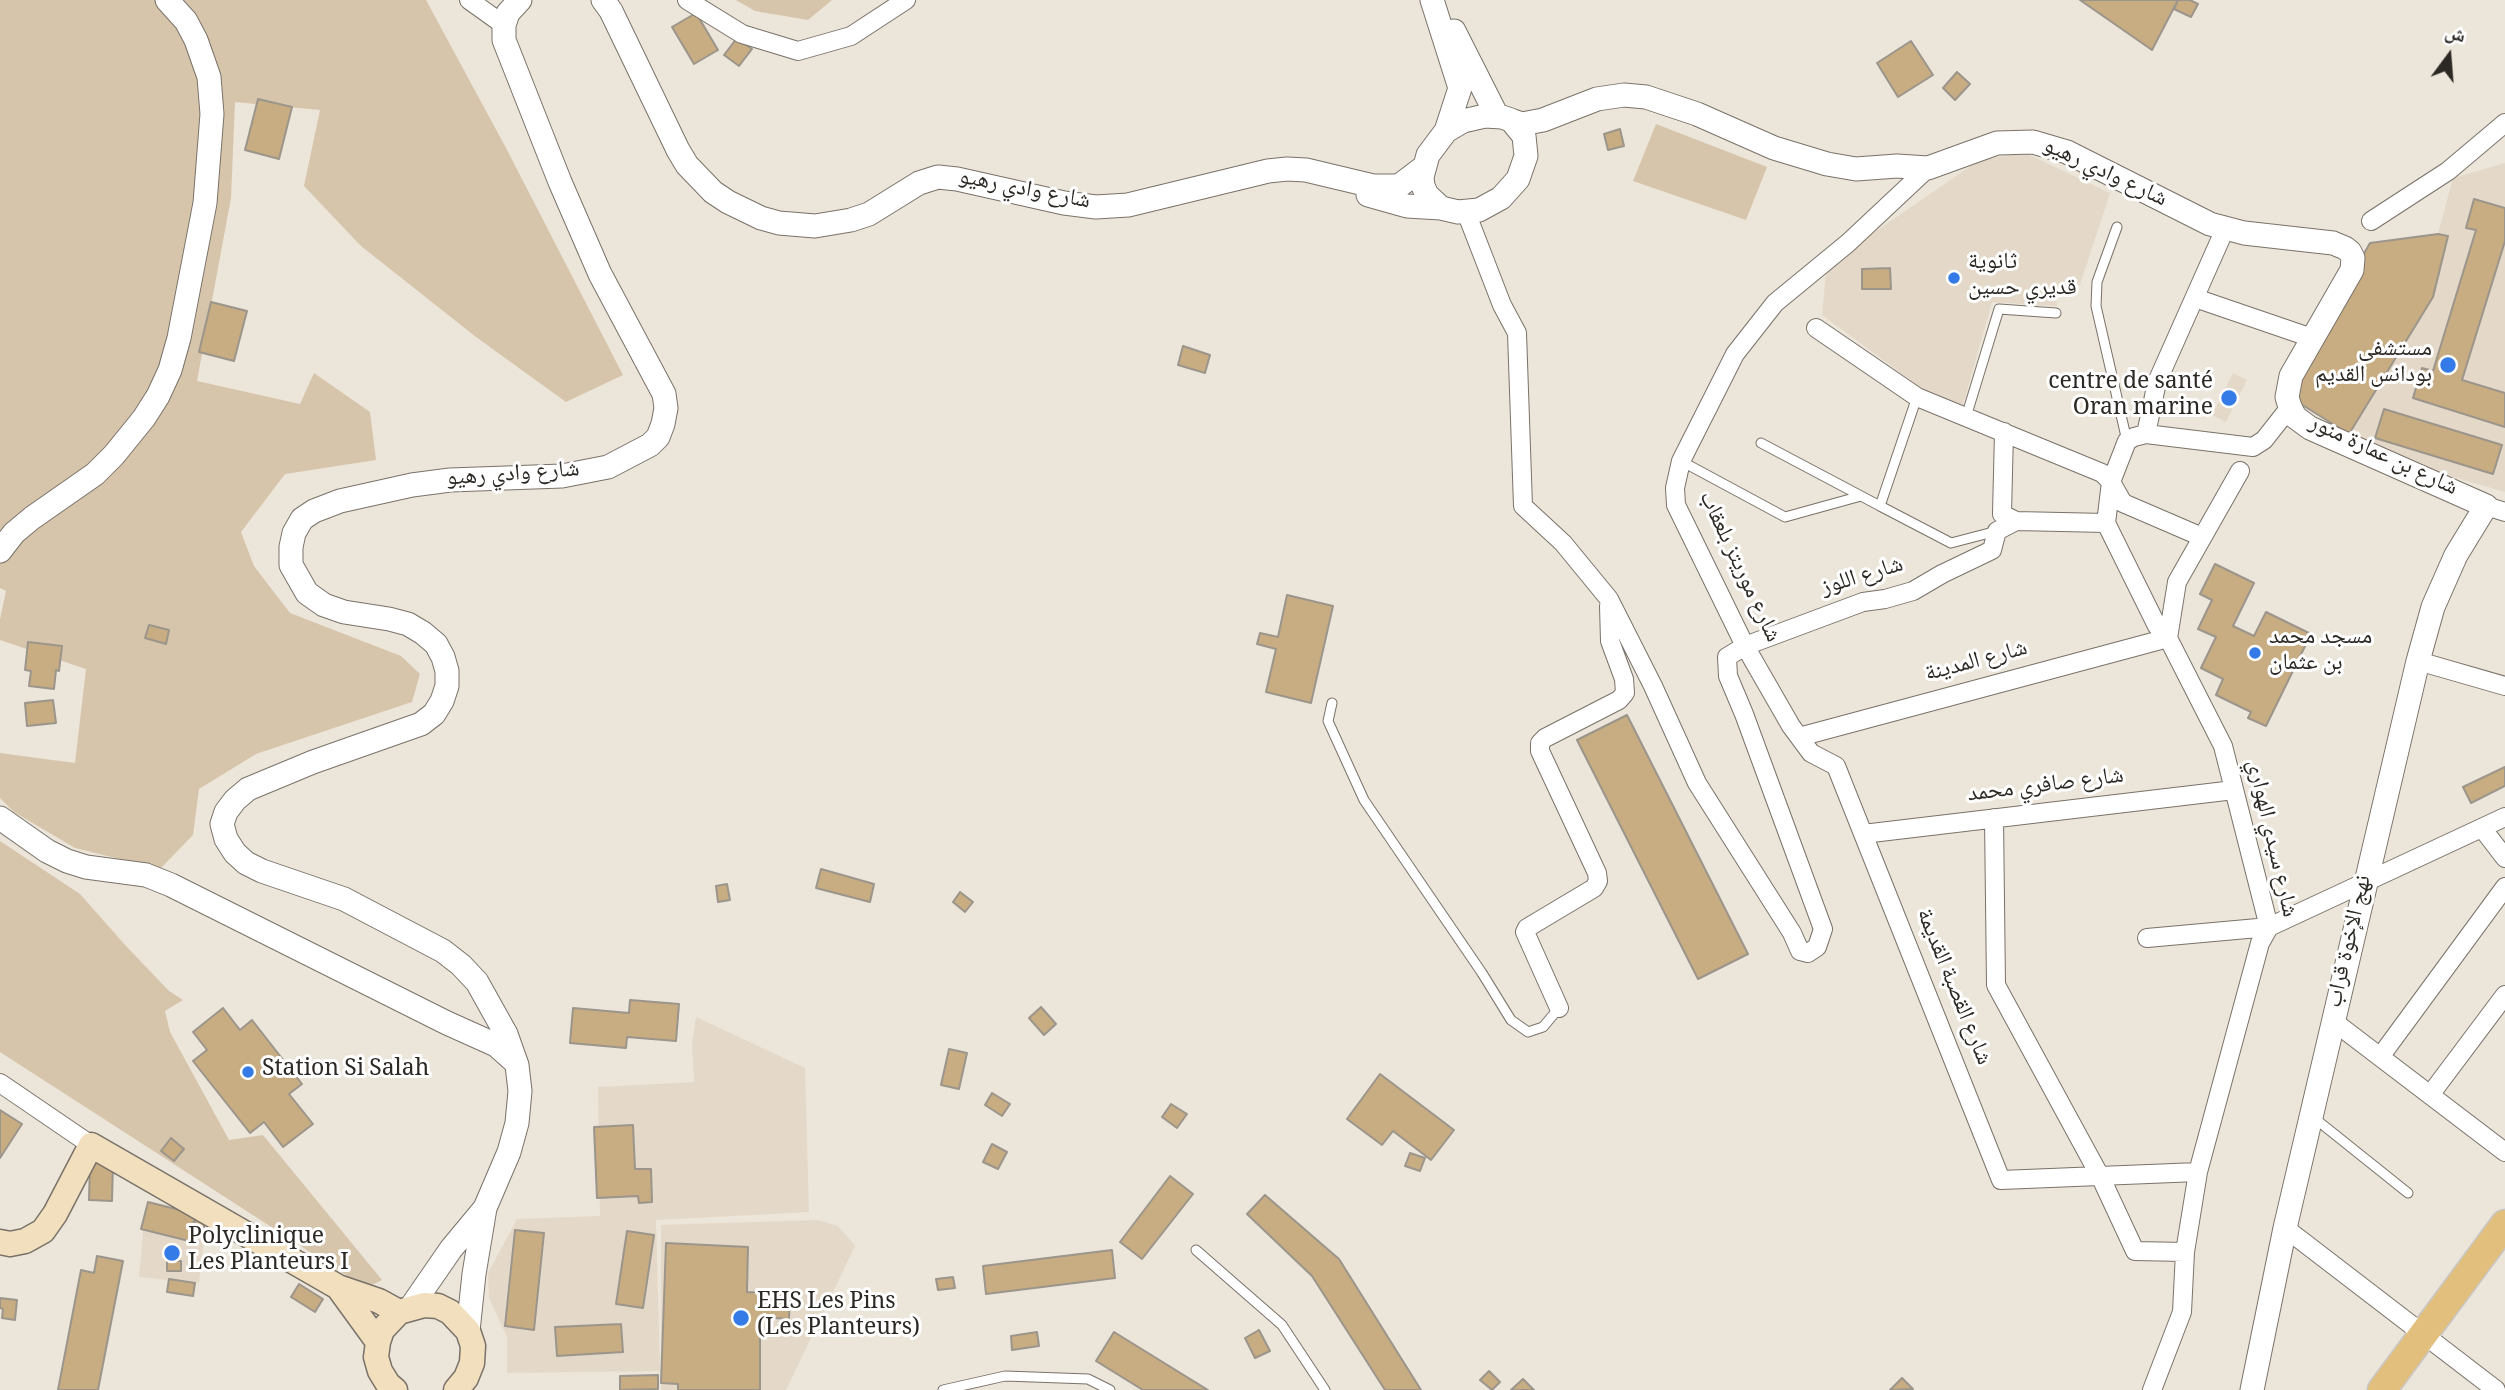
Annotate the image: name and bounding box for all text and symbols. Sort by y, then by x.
text: ش [2441,18,2469,54]
north arrow [2414,21,2484,91]
street label: شارع وادي رهيو [2038,134,2170,216]
street label: شارع وادي رهيو [956,166,1092,218]
place label: ثانوية قديري حسين [1968,251,2077,305]
marker: ثانوية قديري حسين [1946,270,1962,286]
place label: مستشفى بودانس القديم [2315,338,2432,392]
marker: مستشفى بودانس القديم [2438,355,2458,375]
place label: centre de santé Oran marine [2048,371,2213,425]
marker: centre de santé Oran marine [2219,388,2239,408]
street label: شارع بن عمارة منور [2303,412,2461,504]
street label: شارع وادي رهيو [445,459,581,495]
street label: شارع موريتز بلعقاب [1690,488,1784,648]
street label: شارع اللوز [1819,553,1907,605]
place label: مسجد محمد بن عثمان [2269,626,2372,680]
street label: شارع المدينة [1923,637,2031,691]
marker: مسجد محمد بن عثمان [2247,645,2263,661]
street label: شارع سيدي الهواري [2237,758,2301,920]
street label: شارع صافري محمد [1966,765,2126,811]
street label: نهج الإخوة قراب [2323,873,2381,1011]
street label: شارع القصبة القديمة [1907,906,1995,1070]
place label: Station Si Salah [262,1058,429,1086]
marker: Station Si Salah [240,1064,256,1080]
place label: Polyclinique Les Planteurs I [188,1226,349,1280]
marker: Polyclinique Les Planteurs I [162,1243,182,1263]
place label: EHS Les Pins (Les Planteurs) [757,1291,920,1345]
marker: EHS Les Pins (Les Planteurs) [731,1308,751,1328]

